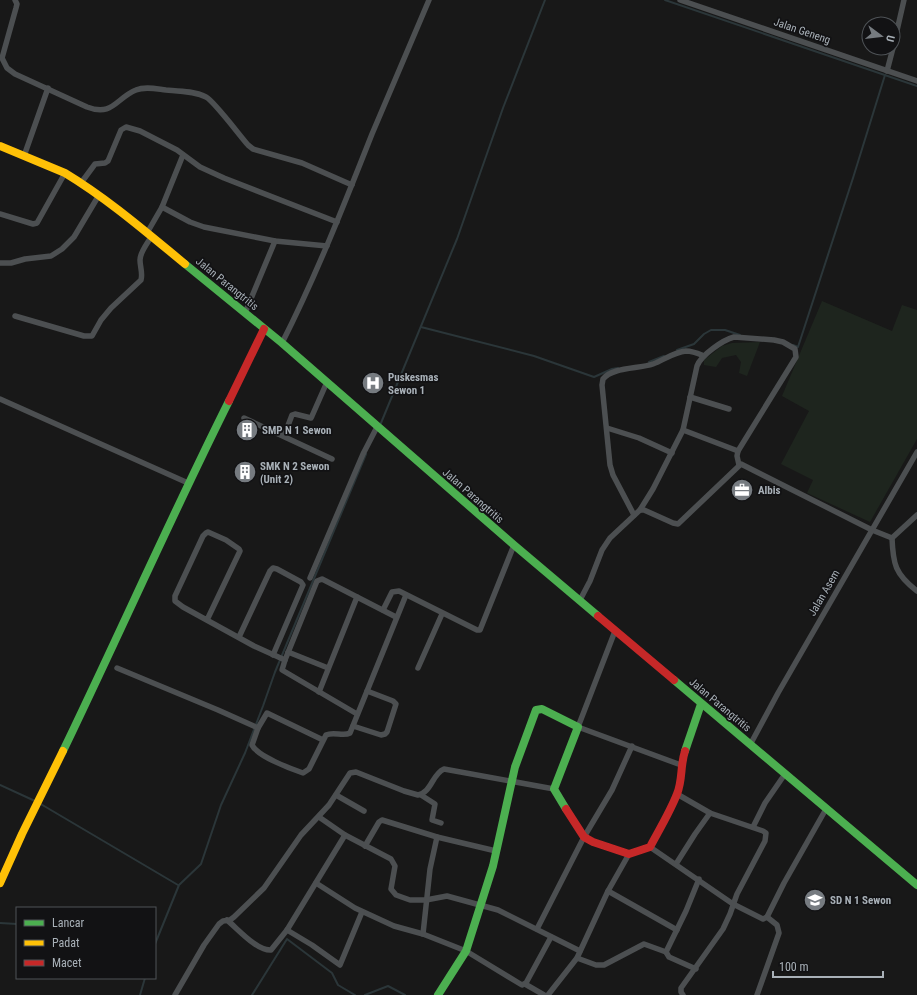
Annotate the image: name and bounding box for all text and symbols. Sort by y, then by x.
street label: Jalan Geneng [772,15,832,47]
north arrow [861,16,901,56]
text: U [883,34,897,43]
street label: Jalan Parangtritis [193,255,261,313]
hospital icon: Puskesmas Sewon 1 [360,370,386,396]
place label: Puskesmas Sewon 1 [388,371,438,397]
building icon: SMP N 1 Sewon [234,417,260,443]
place label: SMP N 1 Sewon [262,424,331,437]
building icon: SMK N 2 Sewon (Unit 2) [232,459,258,485]
place label: SMK N 2 Sewon (Unit 2) [260,460,329,486]
street label: Jalan Parangtritis [440,466,506,526]
office icon: Albis [729,477,755,503]
place label: Albis [758,484,781,497]
street label: Jalan Asem [806,568,842,618]
street label: Jalan Parangtritis [686,675,754,735]
school or university icon: SD N 1 Sewon [802,887,828,913]
place label: SD N 1 Sewon [830,894,891,907]
legend [16,907,156,979]
text: Lancar [52,916,85,930]
text: Padat [52,936,80,950]
scale bar [773,953,883,979]
text: Macet [52,956,82,970]
text: 100 m [779,960,809,974]

